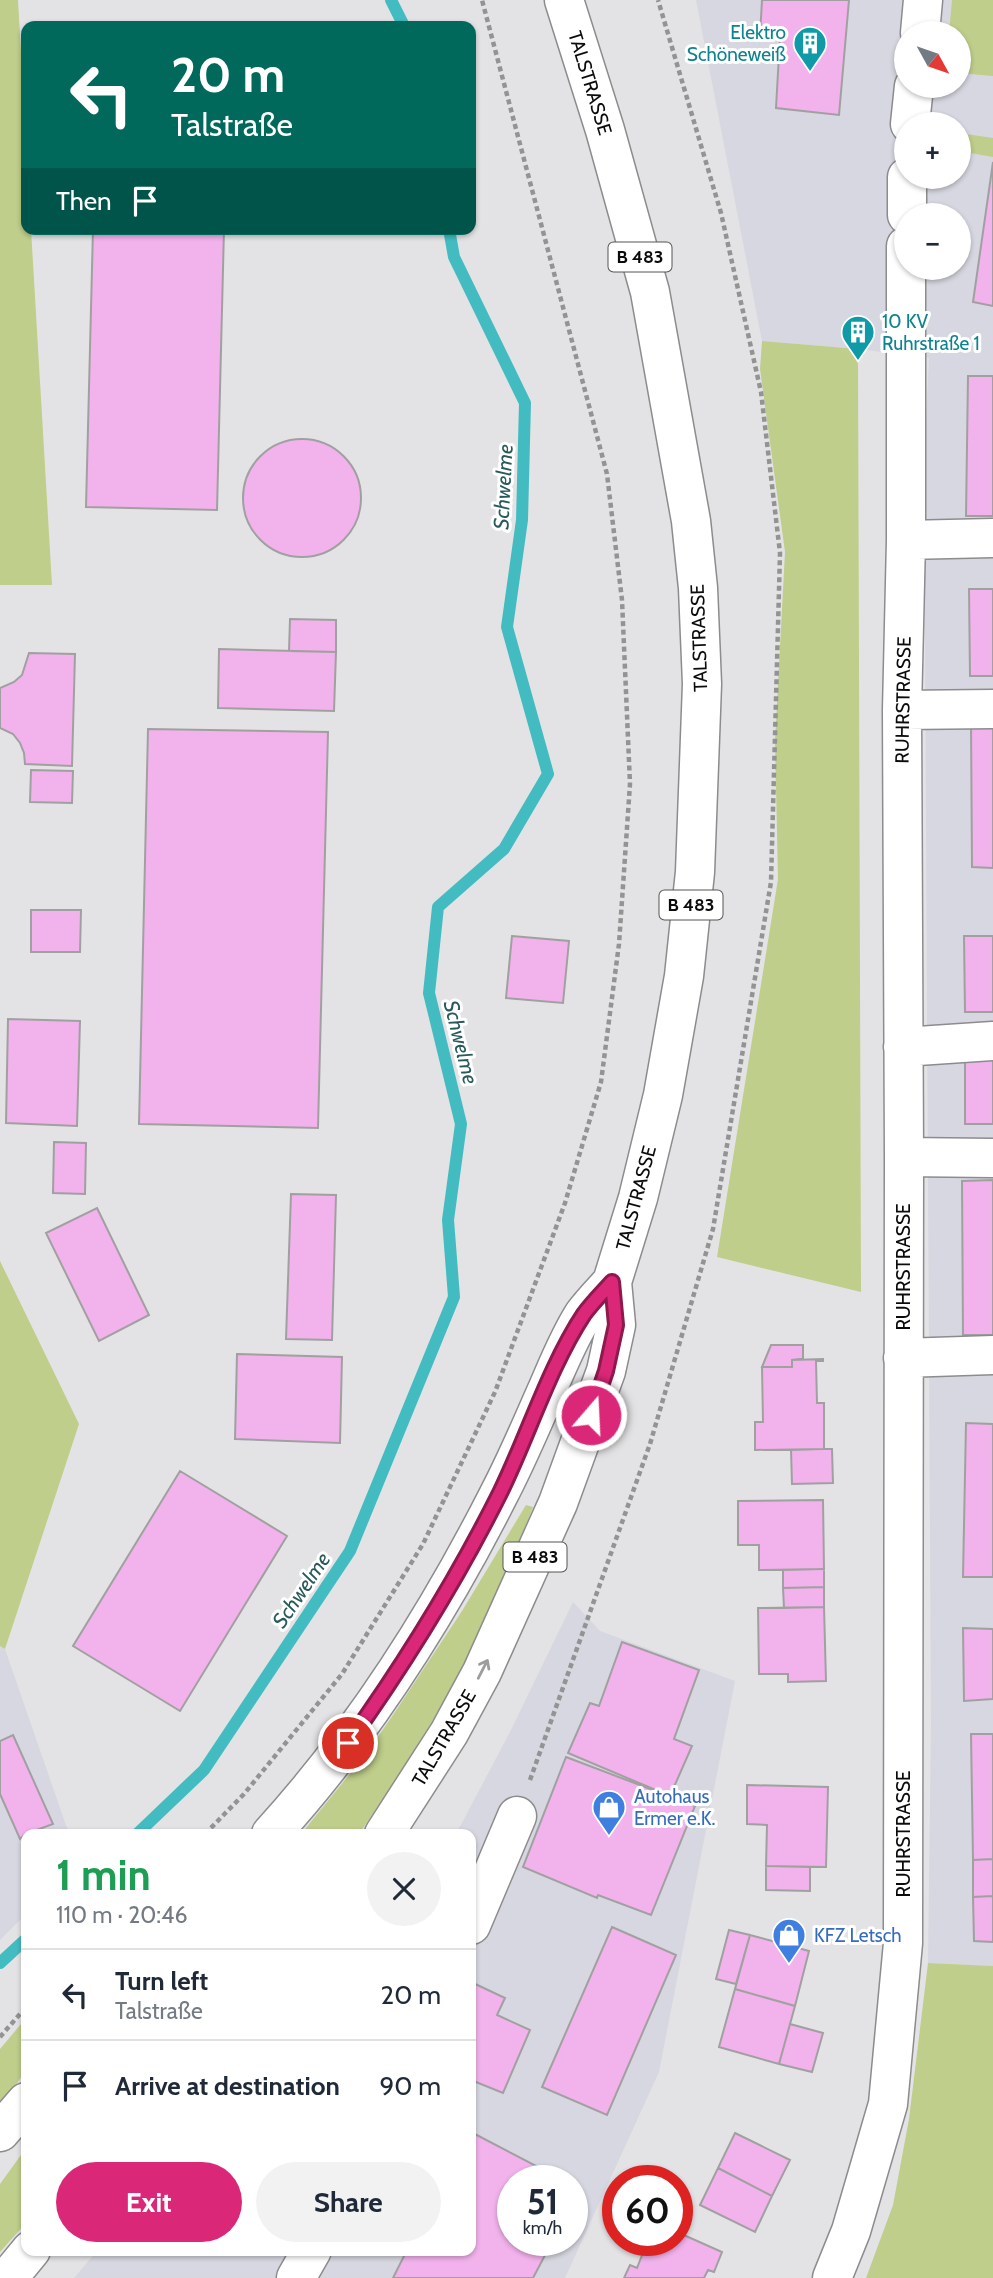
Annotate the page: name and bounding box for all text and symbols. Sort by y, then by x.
place label: Elektro Schöneweiß [687,21,786,66]
north arrow [894,21,971,98]
map controls [894,21,971,280]
building icon: Elektro Schöneweiß [791,24,829,73]
street label: TALSTRASSE [563,28,617,138]
text: 20 m [171,45,285,104]
icon: left [56,49,147,140]
text: Talstraße [171,105,293,144]
button: + [894,112,971,189]
icon: arrive [126,182,164,220]
text: Then [56,185,112,217]
button: − [894,203,971,280]
road number: B 483 [608,243,672,272]
place label: 10 KV Ruhrstraße 1 [882,310,980,355]
building icon: 10 KV Ruhrstraße 1 [839,313,877,362]
water label: Schwelme [488,443,518,530]
street label: TALSTRASSE [686,584,712,692]
street label: RUHRSTRASSE [890,636,916,764]
road number: B 483 [660,890,722,920]
water label: Schwelme [439,998,484,1087]
street label: TALSTRASSE [611,1143,661,1253]
street label: RUHRSTRASSE [892,1203,915,1331]
position arrow [554,1378,628,1452]
road number: B 483 [504,1542,566,1572]
water label: Schwelme [267,1547,335,1632]
one-way arrow [477,1659,491,1680]
street label: TALSTRASSE [407,1686,481,1790]
pin [318,1713,378,1773]
icon: arrive [329,1724,367,1762]
street label: RUHRSTRASSE [892,1770,915,1898]
place label: Autohaus Ermer e.K. [634,1785,715,1830]
shop icon: Autohaus Ermer e.K. [590,1788,628,1837]
text: 1 min [56,1849,151,1901]
button: close [367,1852,441,1926]
text: 110 m · 20:46 [56,1901,187,1929]
shop icon: KFZ Letsch [770,1916,808,1965]
place label: KFZ Letsch [814,1924,902,1947]
text: Turn left [115,1965,208,1997]
icon: left [56,1976,94,2014]
text: 20 m [381,1979,441,2011]
text: Talstraße [115,1997,203,2025]
icon: arrive [56,2067,94,2105]
text: Arrive at destination [115,2070,340,2102]
text: 90 m [379,2070,441,2102]
button: Exit [56,2162,242,2242]
button: Share [256,2162,441,2242]
speed limit sign: 60 [602,2165,693,2256]
text: 51 [527,2180,558,2223]
text: km/h [523,2217,562,2239]

